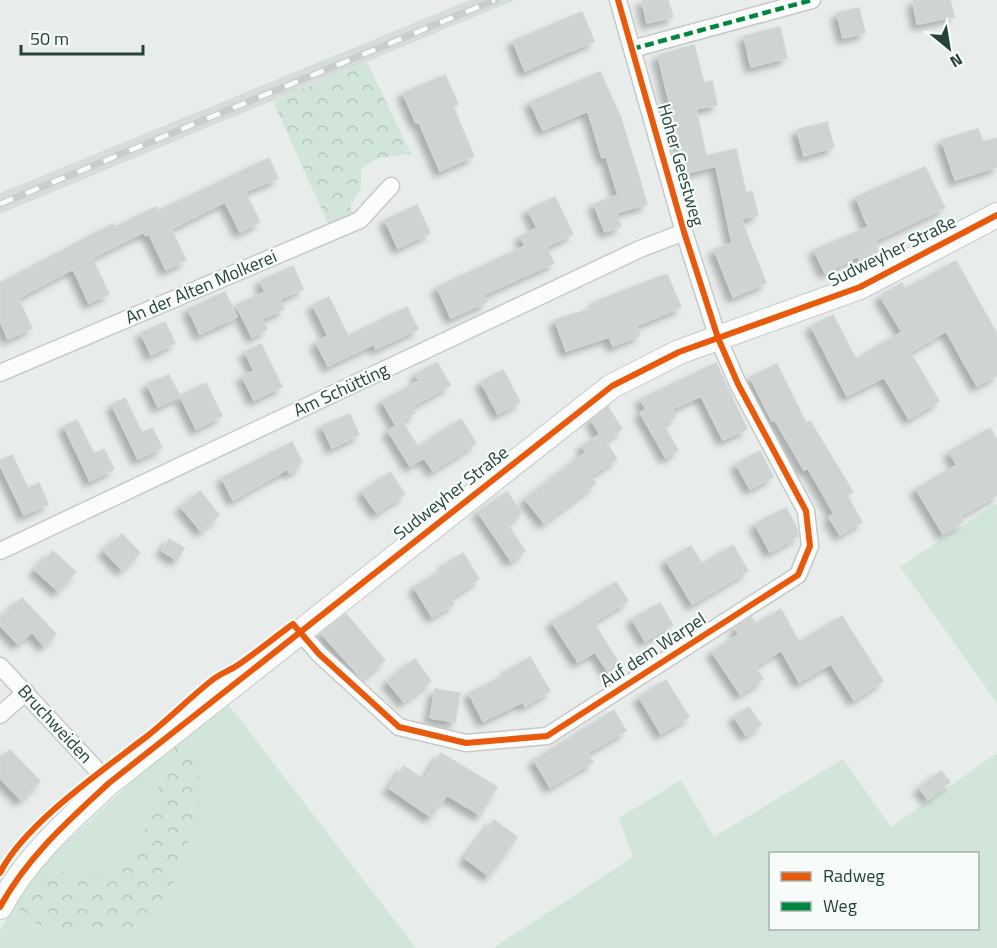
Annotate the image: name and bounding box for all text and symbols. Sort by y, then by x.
scale bar [21,18,142,56]
north arrow [919,18,979,78]
text: 50 m [30,25,69,52]
text: N [946,48,967,74]
street label: Hoher Geestweg [651,100,712,229]
street label: Sudweyher Straße [823,208,960,293]
street label: An der Alten Molkerei [121,242,281,331]
street label: Am Schütting [289,356,393,423]
street label: Sudweyher Straße [387,439,514,546]
street label: Auf dem Warpel [594,605,711,694]
street label: Bruchweiden [12,678,99,769]
legend [769,852,979,930]
text: Radweg [823,862,885,889]
text: Weg [823,892,857,919]

